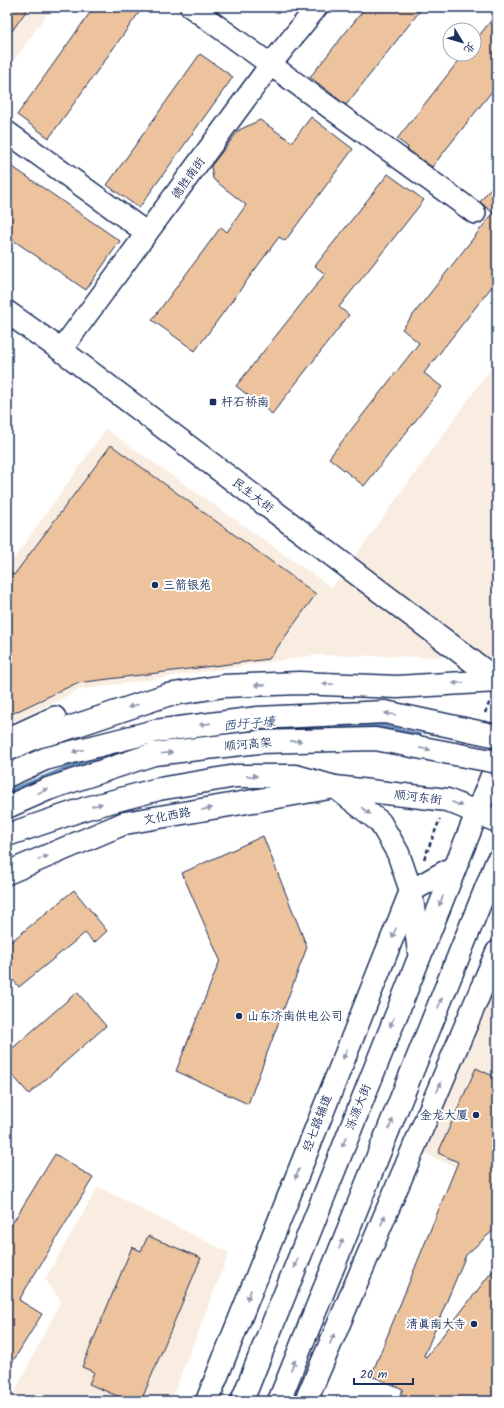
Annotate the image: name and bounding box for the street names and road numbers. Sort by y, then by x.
street label: 德胜南街 [167,153,210,203]
street label: 民生大街 [228,473,278,517]
street label: 顺河高架 [223,733,273,756]
street label: 顺河东街 [393,785,443,810]
street label: 文化西路 [142,803,192,830]
street label: 泺源大街 [341,1081,376,1133]
street label: 经七路辅道 [298,1092,337,1155]

